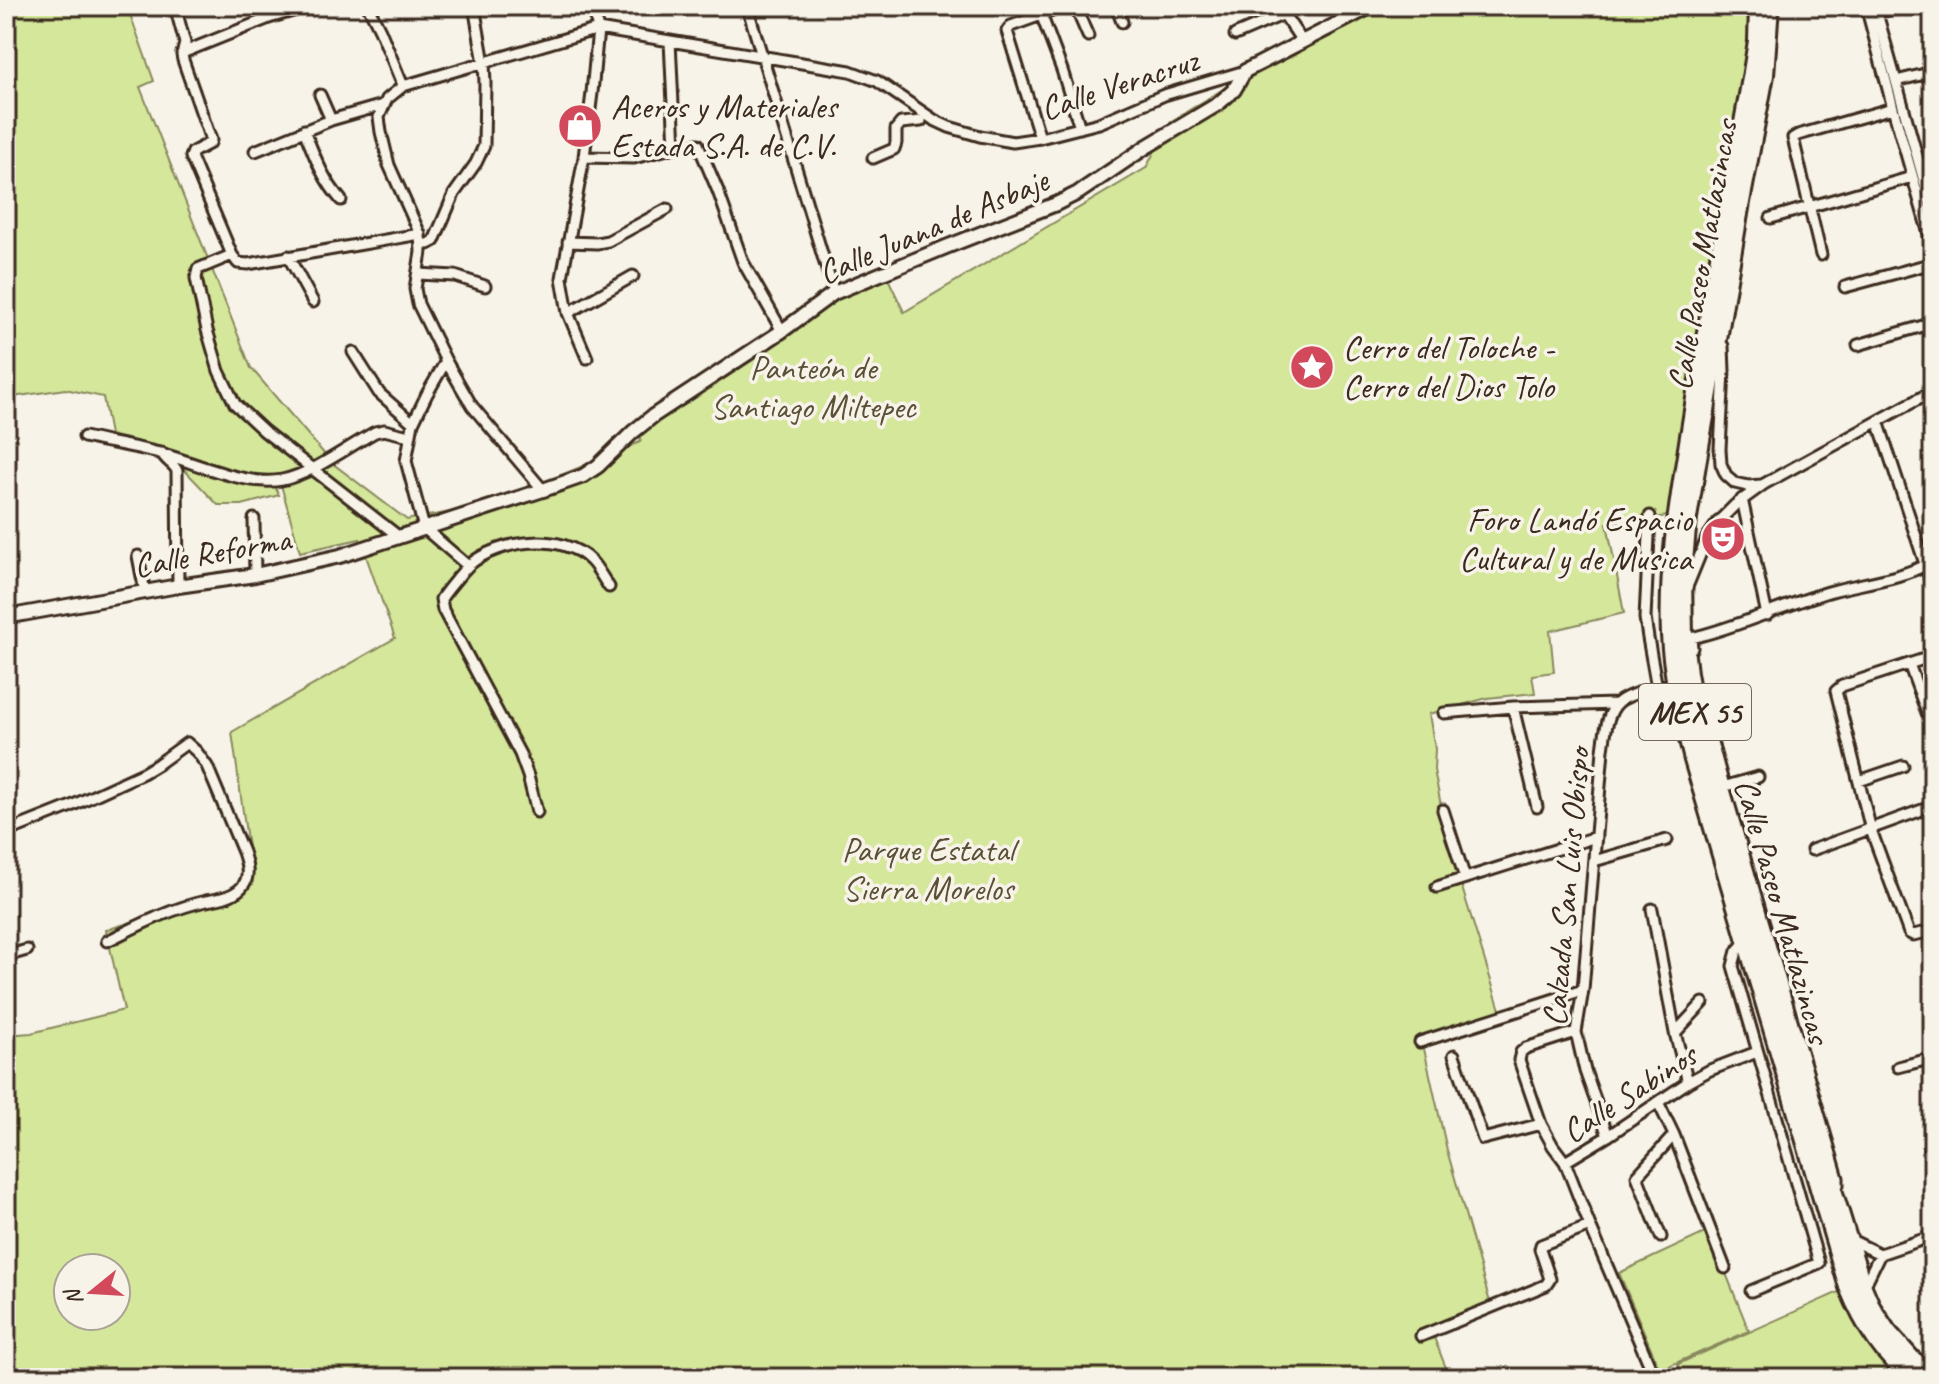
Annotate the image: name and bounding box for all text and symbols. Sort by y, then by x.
street label: Calle Veracruz [1035,38,1205,130]
place label: Aceros y Materiales Estada S.A. de C.V. [611,85,839,167]
shop icon: Aceros y Materiales Estada S.A. de C.V. [556,102,604,150]
street label: Calle Paseo Matlazincas [1657,114,1747,393]
street label: Calle Juana de Asbaje [812,157,1056,294]
place label: Cerro del Toloche - Cerro del Dios Tolo [1343,326,1556,408]
place icon: Cerro del Toloche - Cerro del Dios Tolo [1288,343,1336,391]
park label: Panteón de Santiago Miltepec [710,346,917,428]
place label: Foro Landó Espacio Cultural y de Musica [1459,498,1694,580]
theatre icon: Foro Landó Espacio Cultural y de Musica [1699,515,1747,563]
street label: Calle Reforma [130,517,296,587]
road number: MEX 55 [1639,684,1751,740]
street label: Calzada San Luis Obispo [1532,742,1600,1028]
street label: Calle Paseo Matlazincas [1725,774,1842,1051]
park label: Parque Estatal Sierra Morelos [842,828,1021,910]
street label: Calle Sabinos [1553,1032,1707,1152]
north arrow [52,1252,132,1332]
text: N [57,1284,89,1309]

